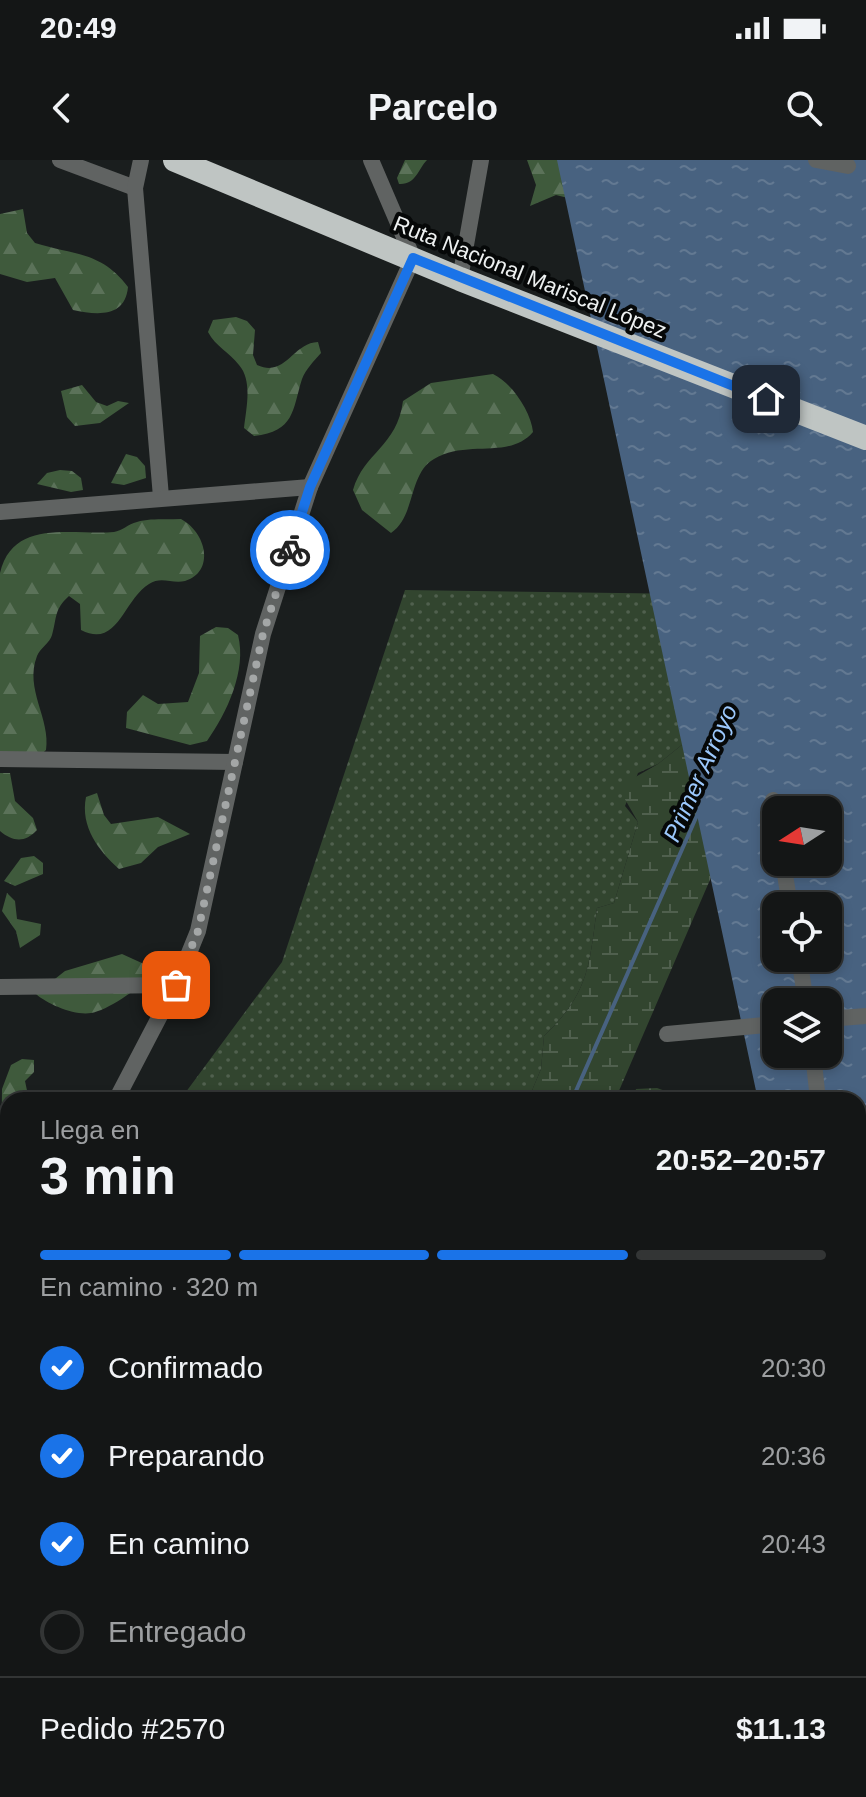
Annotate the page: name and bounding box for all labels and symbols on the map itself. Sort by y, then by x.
street label: Ruta Nacional Mariscal López [390,211,670,343]
pin [732,365,800,433]
courier [250,510,330,590]
water label: Primer Arroyo [658,700,742,846]
north arrow [762,796,842,876]
pin [142,951,210,1019]

